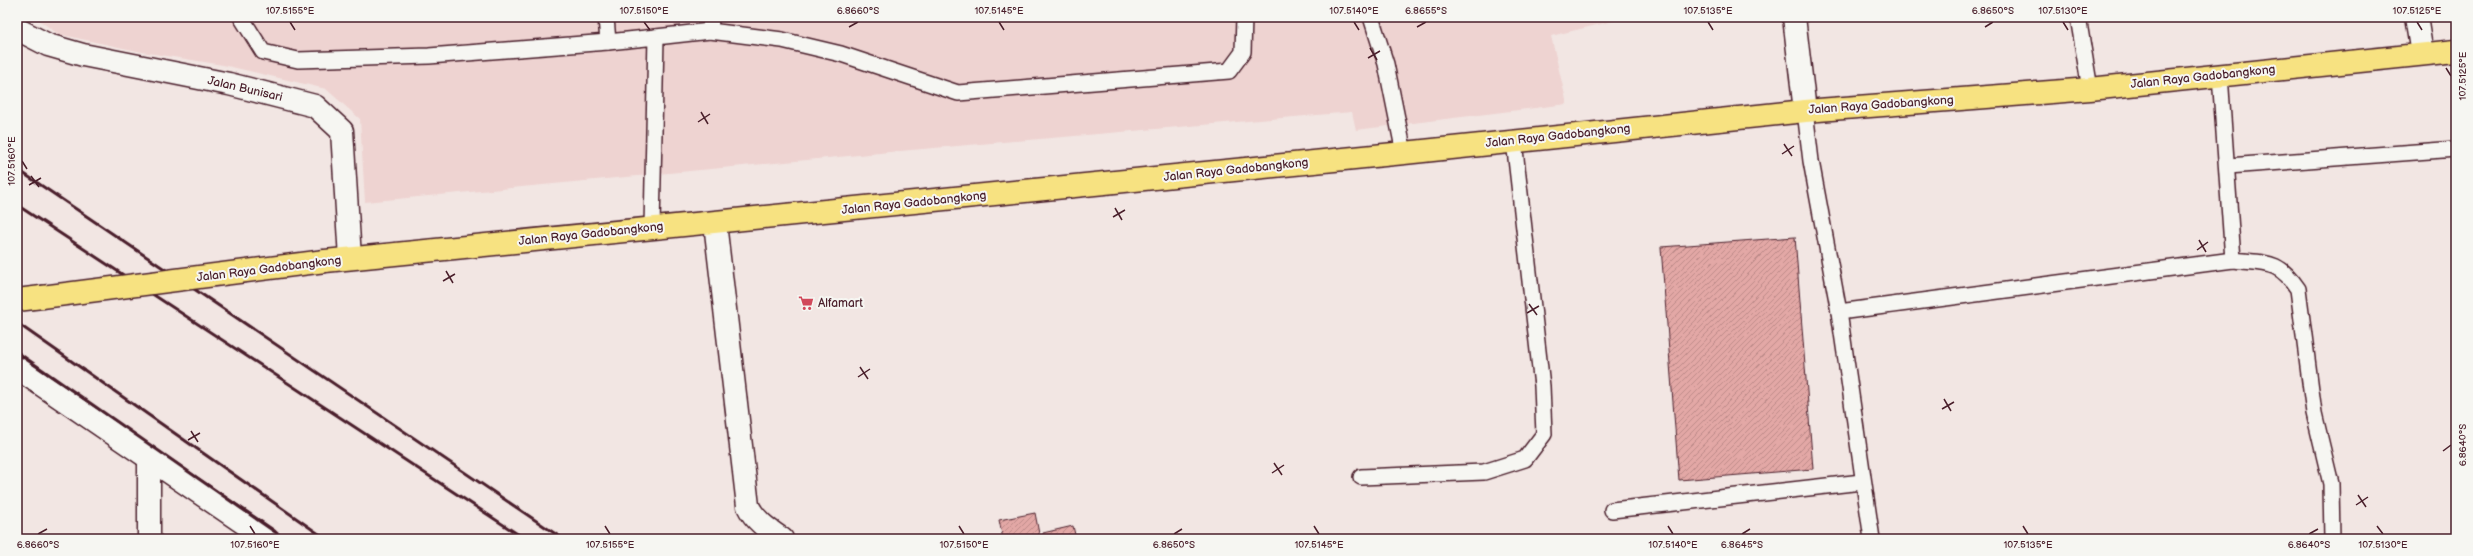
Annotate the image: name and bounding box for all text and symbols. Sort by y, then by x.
text: 107.5155°E [266,5,315,17]
text: 107.5150°E [619,5,669,17]
text: 6.8660°S [837,5,879,17]
text: 107.5145°E [974,5,1024,17]
text: 107.5140°E [1329,5,1379,17]
text: 6.8655°S [1405,5,1447,17]
text: 107.5135°E [1683,5,1733,17]
text: 6.8650°S [1972,5,2014,17]
text: 107.5130°E [2038,5,2088,17]
text: 107.5125°E [2393,5,2442,17]
text: 107.5125°E [2457,51,2469,100]
street label: Jalan Raya Gadobangkong [2130,62,2276,92]
street label: Jalan Bunisari [206,73,284,105]
street label: Jalan Raya Gadobangkong [1808,92,1954,118]
street label: Jalan Raya Gadobangkong [1485,121,1631,151]
text: 107.5160°E [6,136,18,186]
street label: Jalan Raya Gadobangkong [1163,155,1309,185]
street label: Jalan Raya Gadobangkong [841,188,987,218]
street label: Jalan Raya Gadobangkong [518,219,664,249]
street label: Jalan Raya Gadobangkong [196,253,342,285]
supermarket icon: Alfamart [797,294,815,312]
place label: Alfamart [818,296,863,311]
text: 6.8640°S [2457,424,2469,466]
text: 6.8660°S [17,539,59,551]
text: 107.5160°E [230,539,280,551]
text: 107.5155°E [586,539,635,551]
text: 107.5150°E [939,539,989,551]
text: 6.8650°S [1153,539,1195,551]
text: 107.5145°E [1294,539,1344,551]
text: 107.5140°E [1648,539,1698,551]
text: 6.8645°S [1721,539,1763,551]
text: 107.5135°E [2003,539,2053,551]
text: 6.8640°S [2288,539,2330,551]
text: 107.5130°E [2358,539,2408,551]

